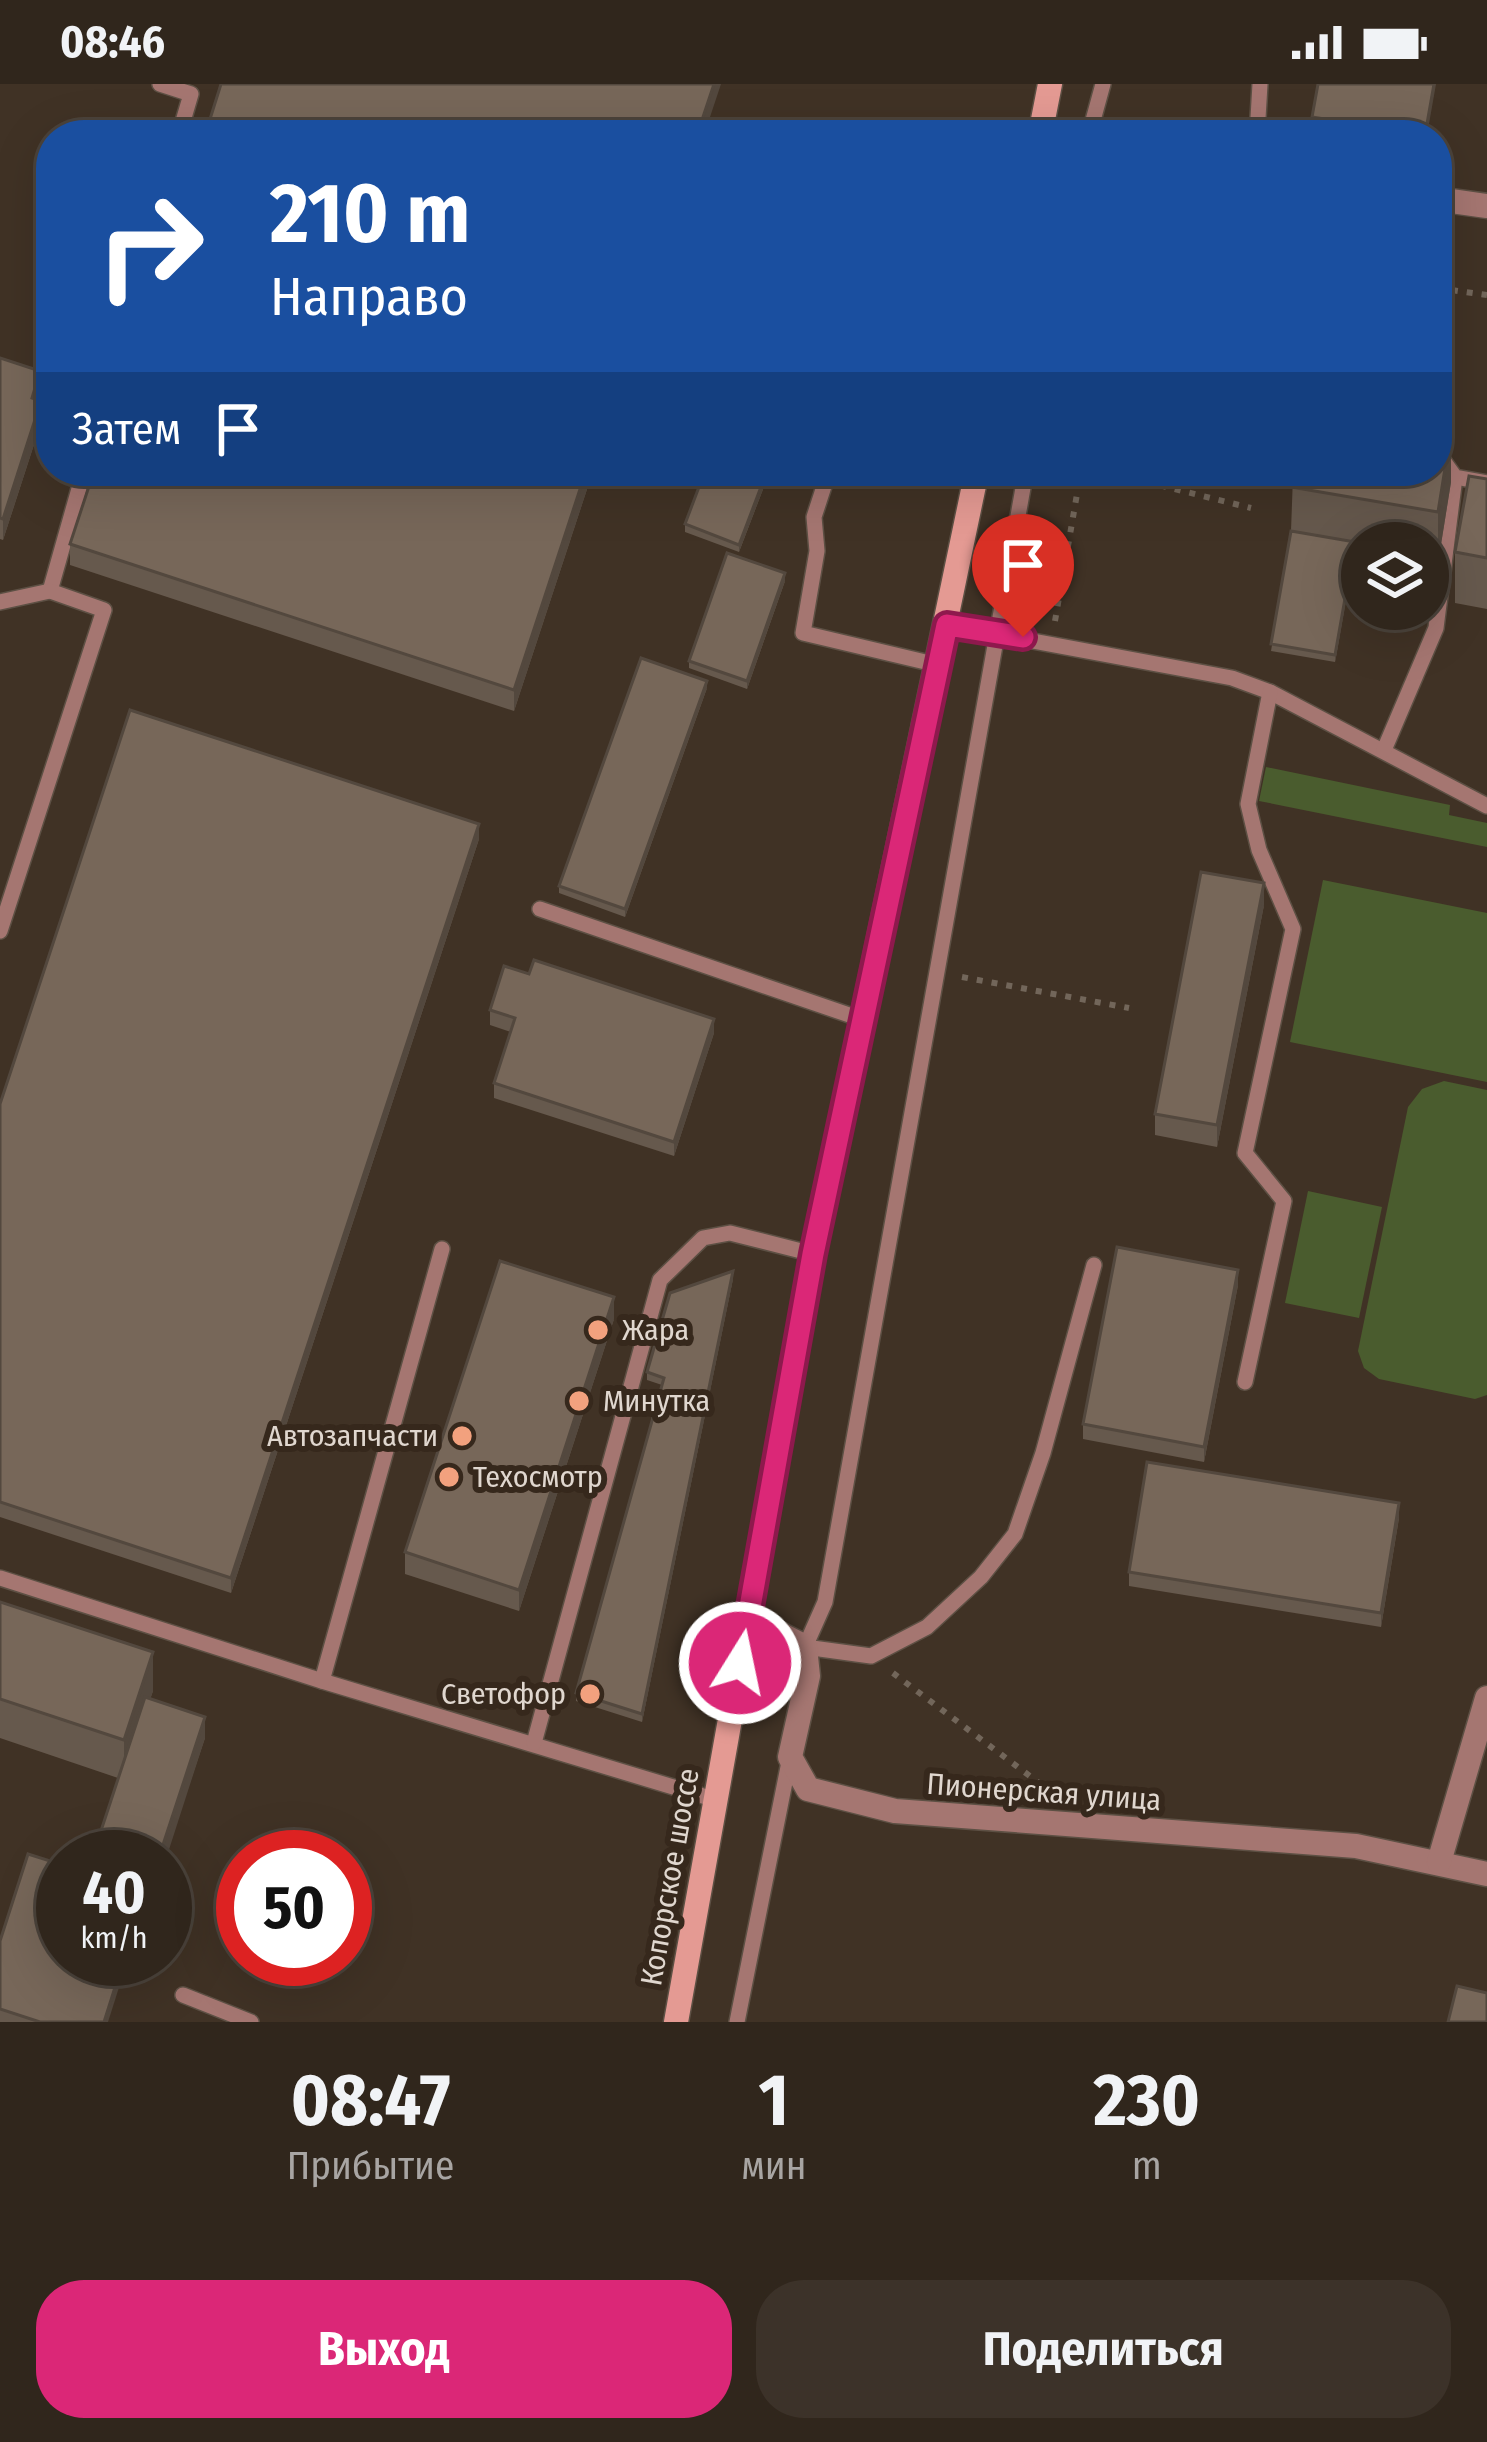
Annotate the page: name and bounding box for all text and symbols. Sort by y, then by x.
text: 08:46 [60,15,165,69]
text: 210 m [270,163,470,264]
icon: right [72,168,228,324]
text: Направо [270,265,468,329]
icon: arrive [205,396,271,462]
text: Затем [72,402,181,456]
pin [972,514,1074,637]
map controls [1341,522,1449,630]
button: layers [1341,522,1449,630]
icon: arrive [990,532,1056,598]
place label: Жара [622,1312,689,1348]
marker: Жара [585,1317,611,1343]
place label: Минутка [603,1383,710,1419]
marker: Минутка [566,1388,592,1414]
place label: Автозапчасти [267,1418,438,1454]
marker: Автозапчасти [449,1423,475,1449]
place label: Техосмотр [473,1459,603,1495]
marker: Техосмотр [436,1464,462,1490]
position arrow [677,1600,803,1726]
place label: Светофор [441,1676,566,1712]
marker: Светофор [577,1681,603,1707]
street label: Копорское шоссе [633,1766,707,1988]
street label: Пионерская улица [926,1766,1162,1818]
speed limit sign: 50 [216,1830,372,1986]
text: 40 [82,1857,146,1929]
text: km/h [81,1920,147,1956]
text: 08:47 [291,2058,450,2144]
text: 1 [759,2058,789,2144]
text: 230 [1093,2058,1200,2144]
text: Прибытие [287,2143,454,2189]
text: мин [741,2143,807,2189]
text: m [1132,2143,1162,2189]
button: Выход [36,2280,732,2418]
button: Поделиться [756,2280,1451,2418]

